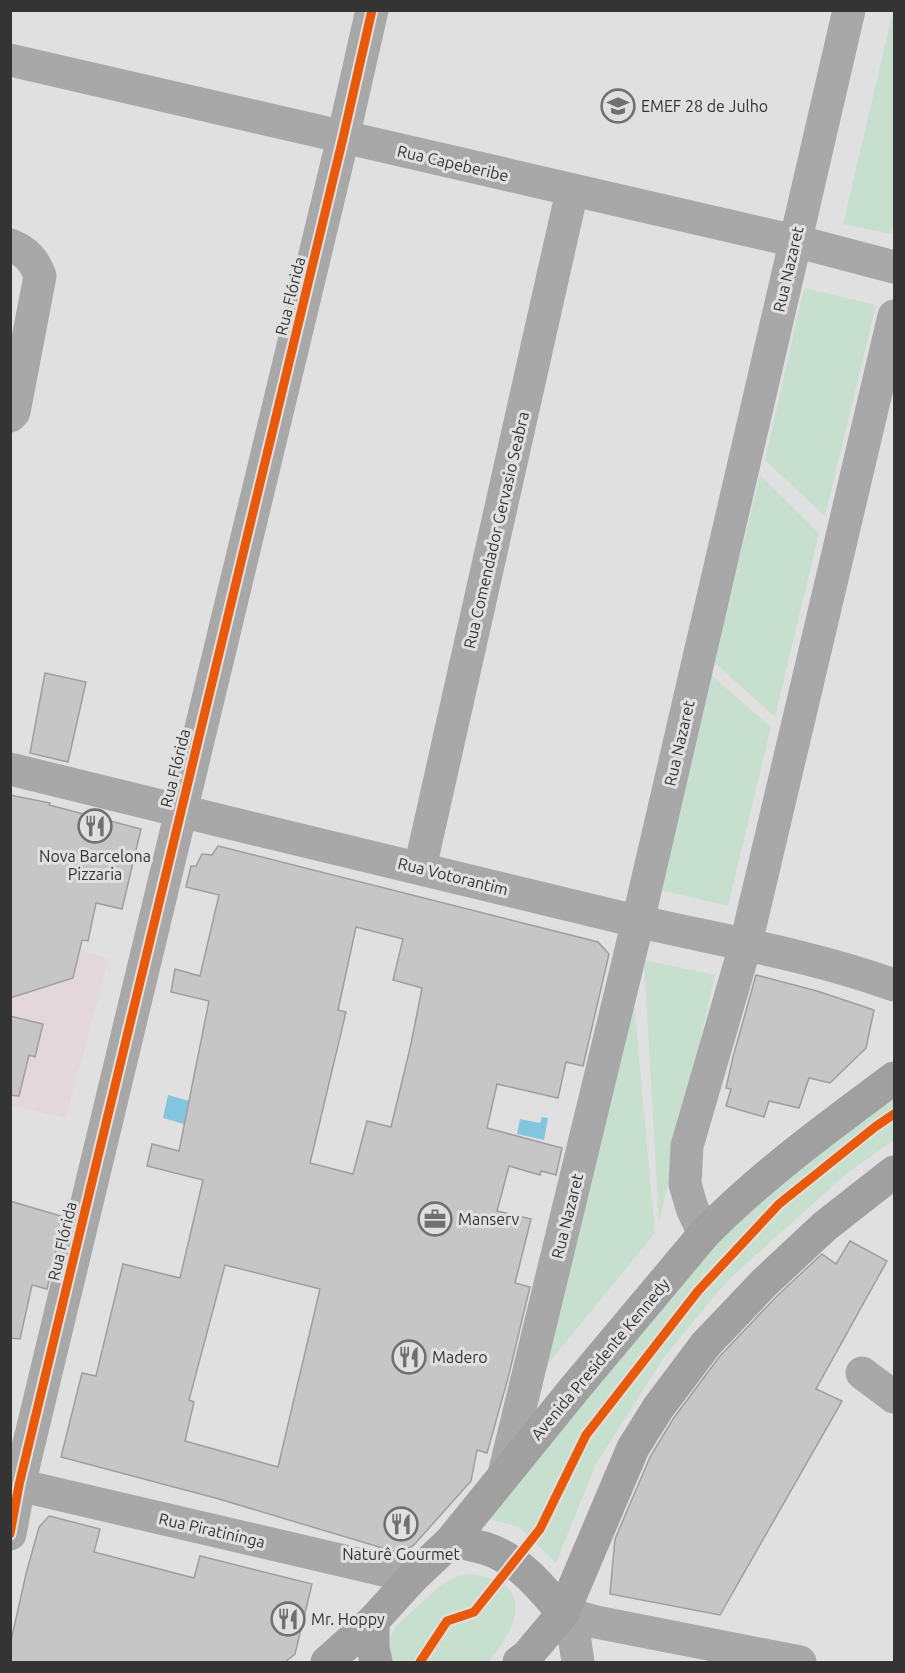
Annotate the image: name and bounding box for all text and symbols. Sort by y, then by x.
school or university icon: EMEF 28 de Julho [600,88,636,124]
place label: EMEF 28 de Julho [641,97,768,115]
street label: Rua Capeberibe [396,141,510,185]
street label: Rua Nazaret [769,224,807,314]
street label: Rua Flórida [272,255,308,337]
street label: Rua Comendador Gervasio Seabra [460,410,532,650]
street label: Rua Nazaret [660,698,698,788]
street label: Rua Flórida [157,727,193,809]
restaurant icon: Nova Barcelona Pizzaria [77,808,113,844]
place label: Nova Barcelona Pizzaria [39,847,151,883]
street label: Rua Votorantim [396,854,510,898]
street label: Rua Nazaret [548,1171,586,1261]
street label: Rua Flórida [44,1200,80,1282]
office icon: Manserv [417,1201,453,1237]
place label: Manserv [458,1210,519,1228]
street label: Avenida Presidente Kennedy [527,1274,673,1443]
restaurant icon: Madero [391,1339,427,1375]
place label: Madero [432,1348,488,1366]
restaurant icon: Naturê Gourmet [383,1506,419,1542]
street label: Rua Piratininga [157,1509,267,1551]
place label: Naturê Gourmet [342,1545,461,1563]
restaurant icon: Mr. Hoppy [270,1601,306,1637]
place label: Mr. Hoppy [311,1610,385,1628]

